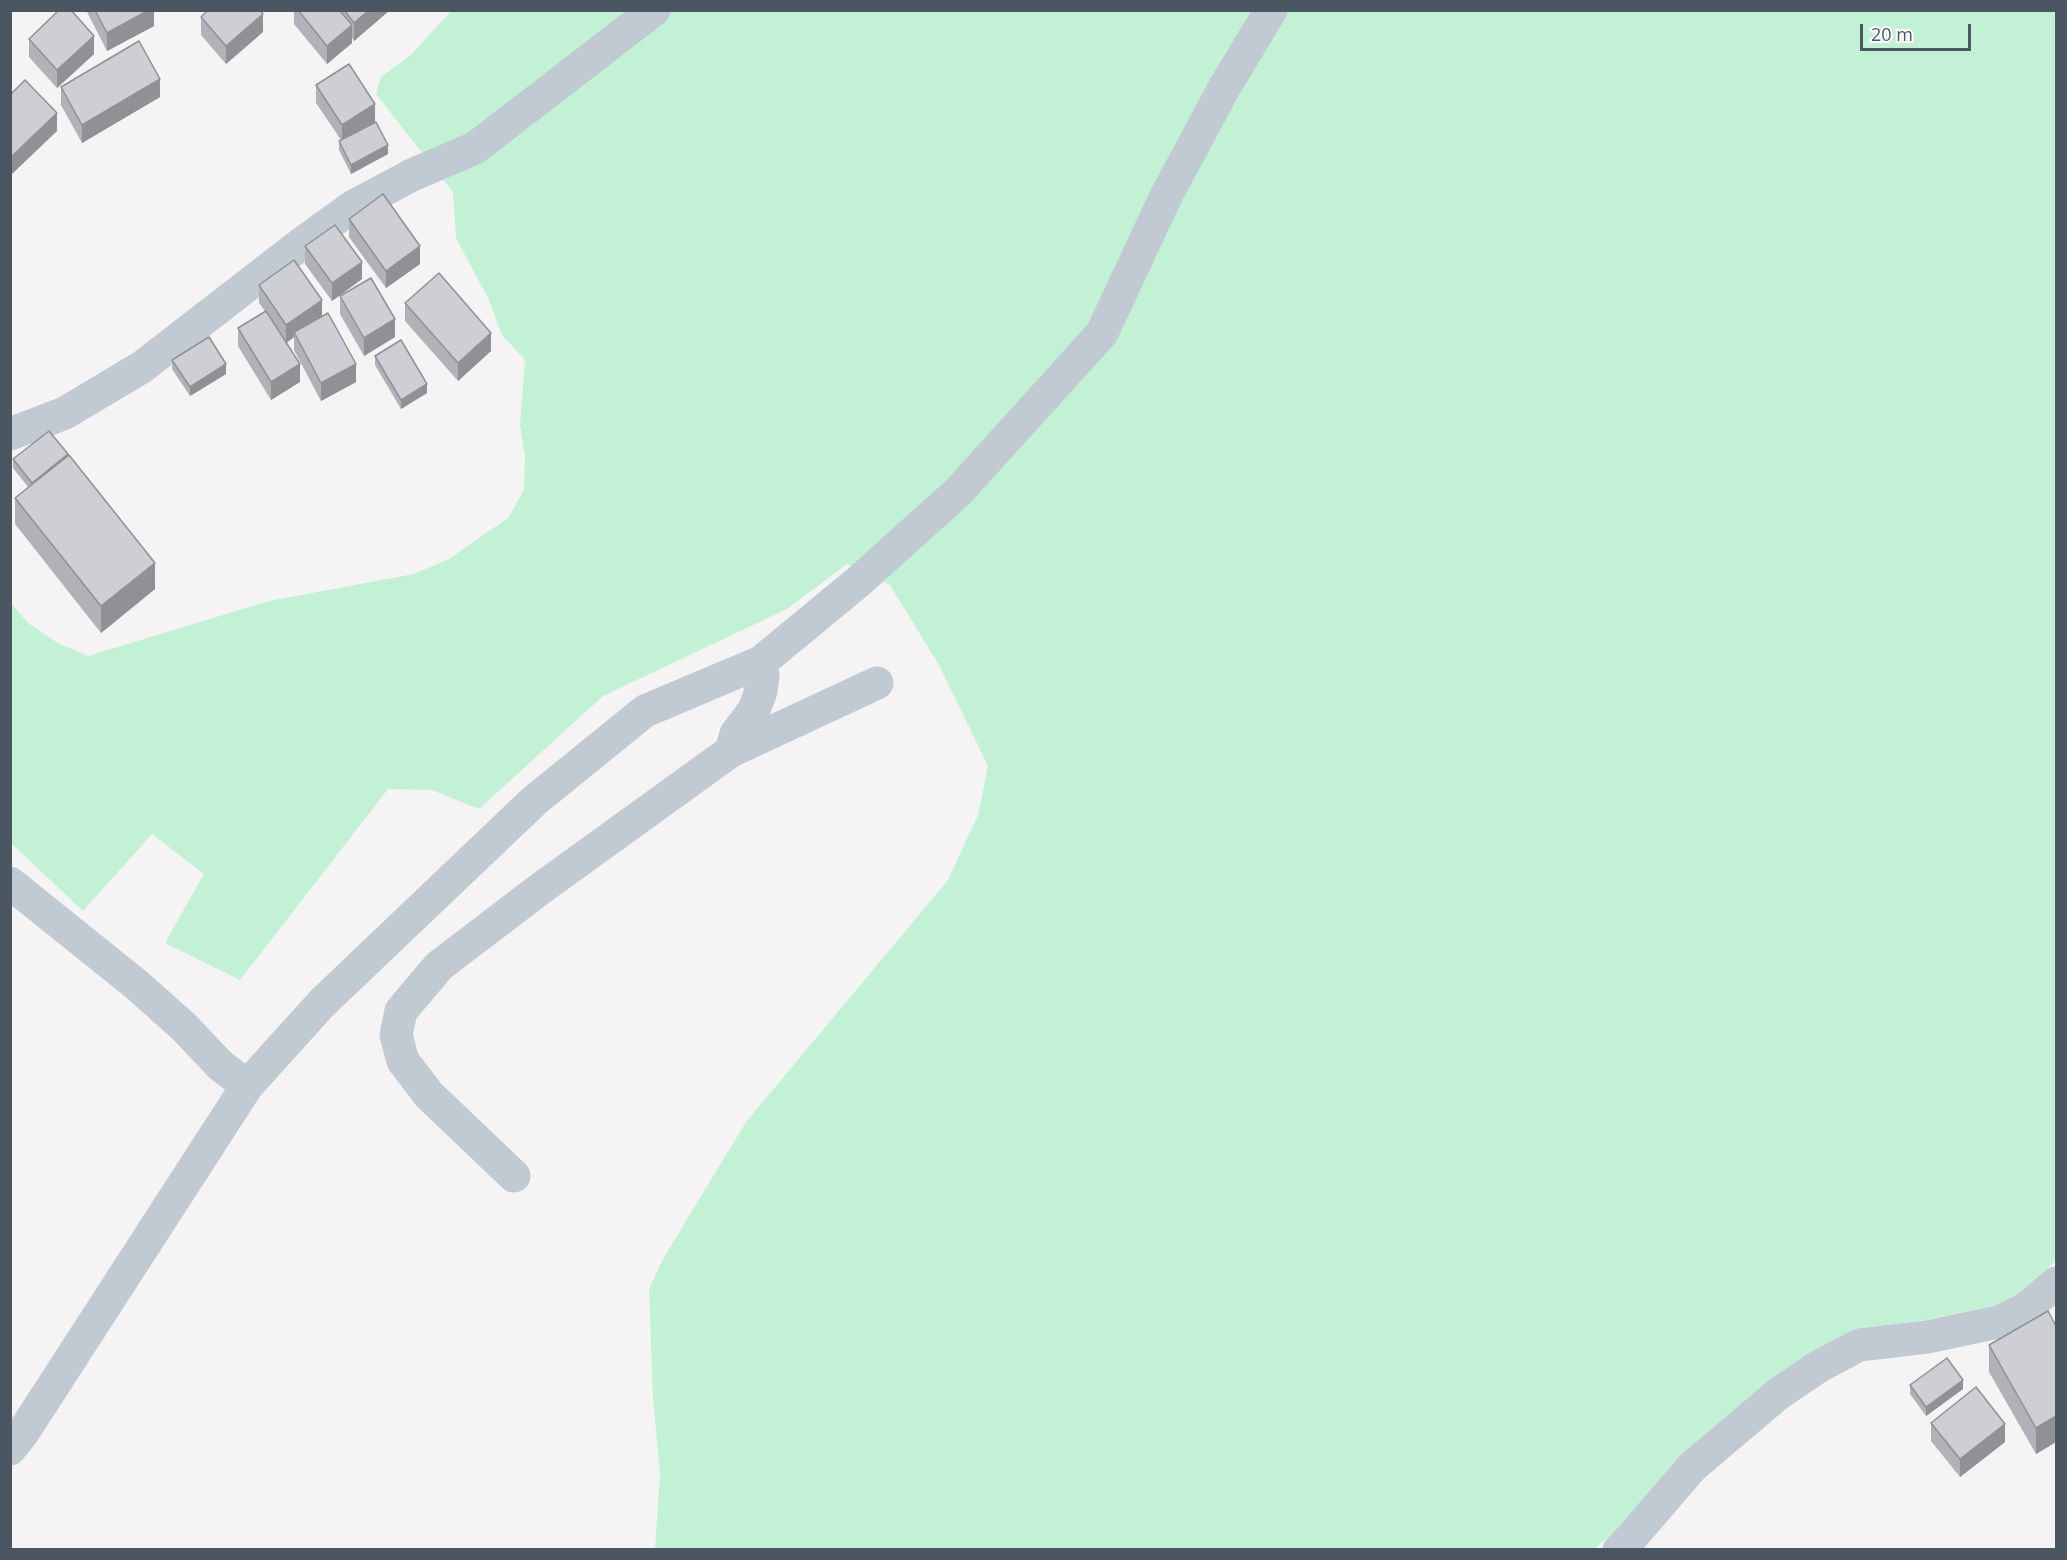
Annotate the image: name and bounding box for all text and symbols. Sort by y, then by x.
scale bar [1863,12,1974,50]
text: 20 m [1871,22,1913,46]

